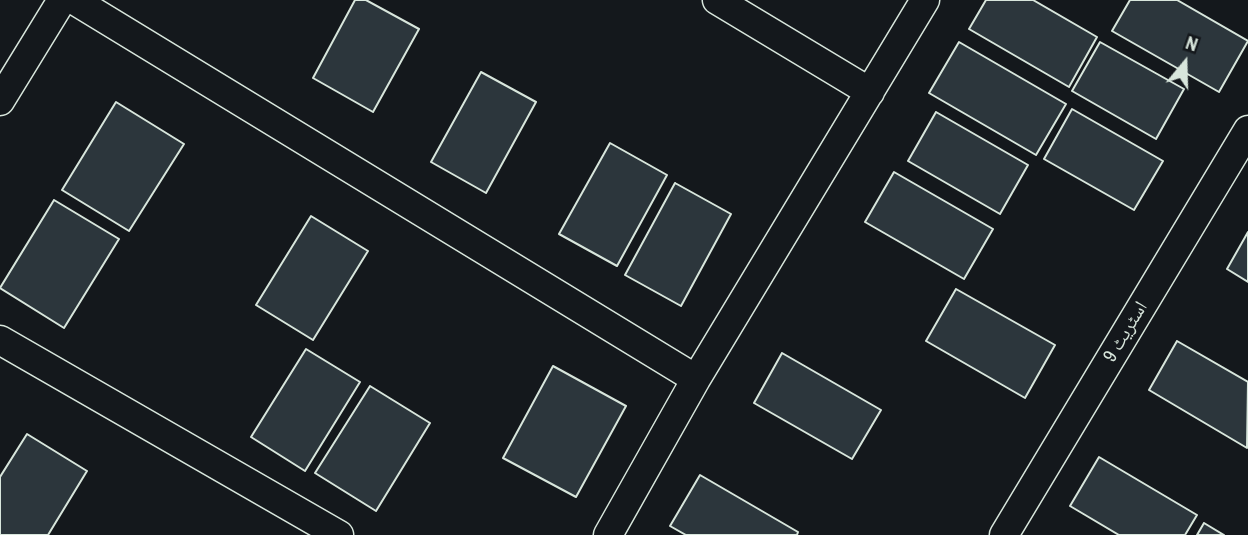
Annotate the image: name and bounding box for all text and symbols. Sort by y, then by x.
north arrow [1150,28,1220,98]
text: N [1182,29,1201,57]
street label: اسٹریٹ 9 [1099,298,1153,366]

